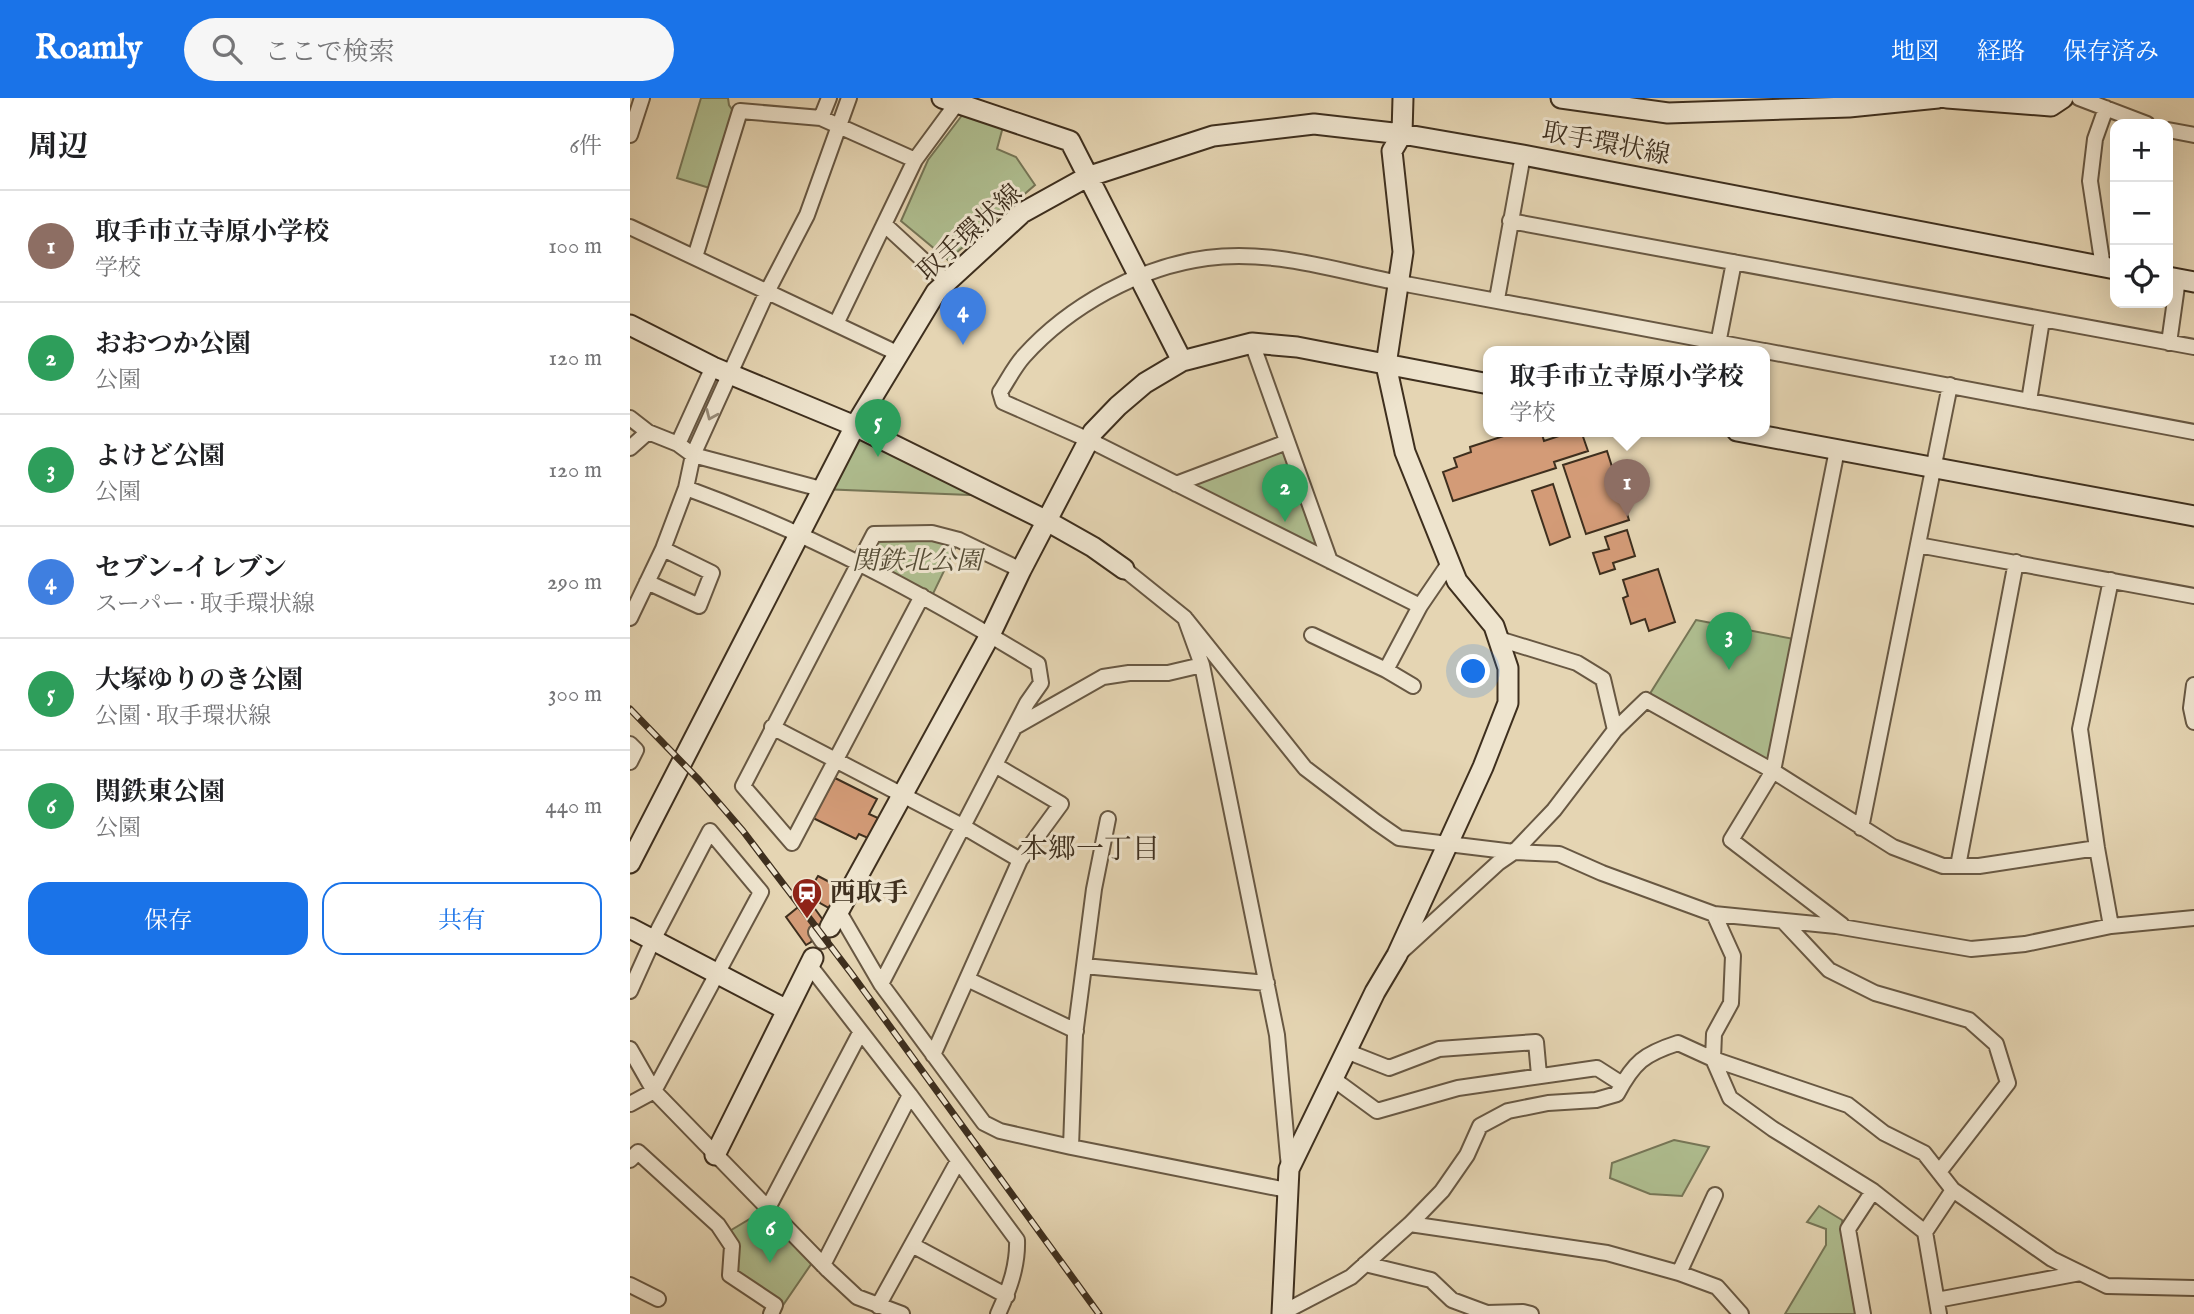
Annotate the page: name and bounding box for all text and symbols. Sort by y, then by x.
search box [184,18,674,81]
text: Roamly [35,28,142,70]
icon: search [208,30,246,68]
text: ここで検索 [264,36,394,69]
text: 地図 [1891,37,1939,68]
text: 経路 [1977,37,2025,68]
text: 保存済み [2063,37,2159,68]
street label: 取手環状線 [1539,115,1673,173]
map controls [2110,119,2173,308]
button: + [2110,119,2173,182]
text: 周辺 [28,129,88,167]
text: 6件 [569,132,602,161]
street label: 取手環状線 [911,177,1029,289]
button: − [2110,182,2173,245]
text: 取手市立寺原小学校 [95,216,329,249]
text: 1 [47,232,55,261]
text: 100 m [548,232,602,261]
button: locate [2110,245,2173,308]
text: 学校 [95,254,141,283]
pin: 4 [940,287,986,345]
text: おおつか公園 [95,328,251,361]
text: 2 [46,344,56,373]
text: 120 m [549,344,602,373]
popup [1483,346,1770,437]
text: 取手市立寺原小学校 [1509,361,1744,394]
text: 公園 [95,366,141,395]
pin: 5 [855,399,901,457]
text: 学校 [1509,399,1555,428]
one-way arrow [705,407,719,420]
text: よけど公園 [95,440,225,473]
text: 3 [47,456,55,485]
text: 120 m [549,456,602,485]
pin: 1 [1604,459,1650,517]
pin: 2 [1262,464,1308,522]
text: 公園 [95,478,141,507]
park label: 関鉄北公園 [852,545,986,578]
text: セブン-イレブン [95,552,287,585]
text: 4 [45,568,57,597]
text: 290 m [547,568,602,597]
text: スーパー · 取手環状線 [95,590,315,619]
pin: 3 [1706,612,1752,670]
your location [1456,654,1490,688]
text: 大塚ゆりのき公園 [95,664,303,697]
text: 5 [47,680,55,709]
text: 300 m [548,680,602,709]
text: 公園 · 取手環状線 [95,702,271,731]
text: 関鉄東公園 [95,776,225,809]
text: 6 [46,792,56,821]
text: 440 m [545,792,602,821]
text: 公園 [95,814,141,843]
district label: 本郷一丁目 [1020,833,1160,868]
station icon: 西取手 [790,876,824,920]
place label: 西取手 [830,877,908,910]
button: 保存 [28,882,308,955]
button: 共有 [322,882,602,955]
pin: 6 [747,1205,793,1263]

